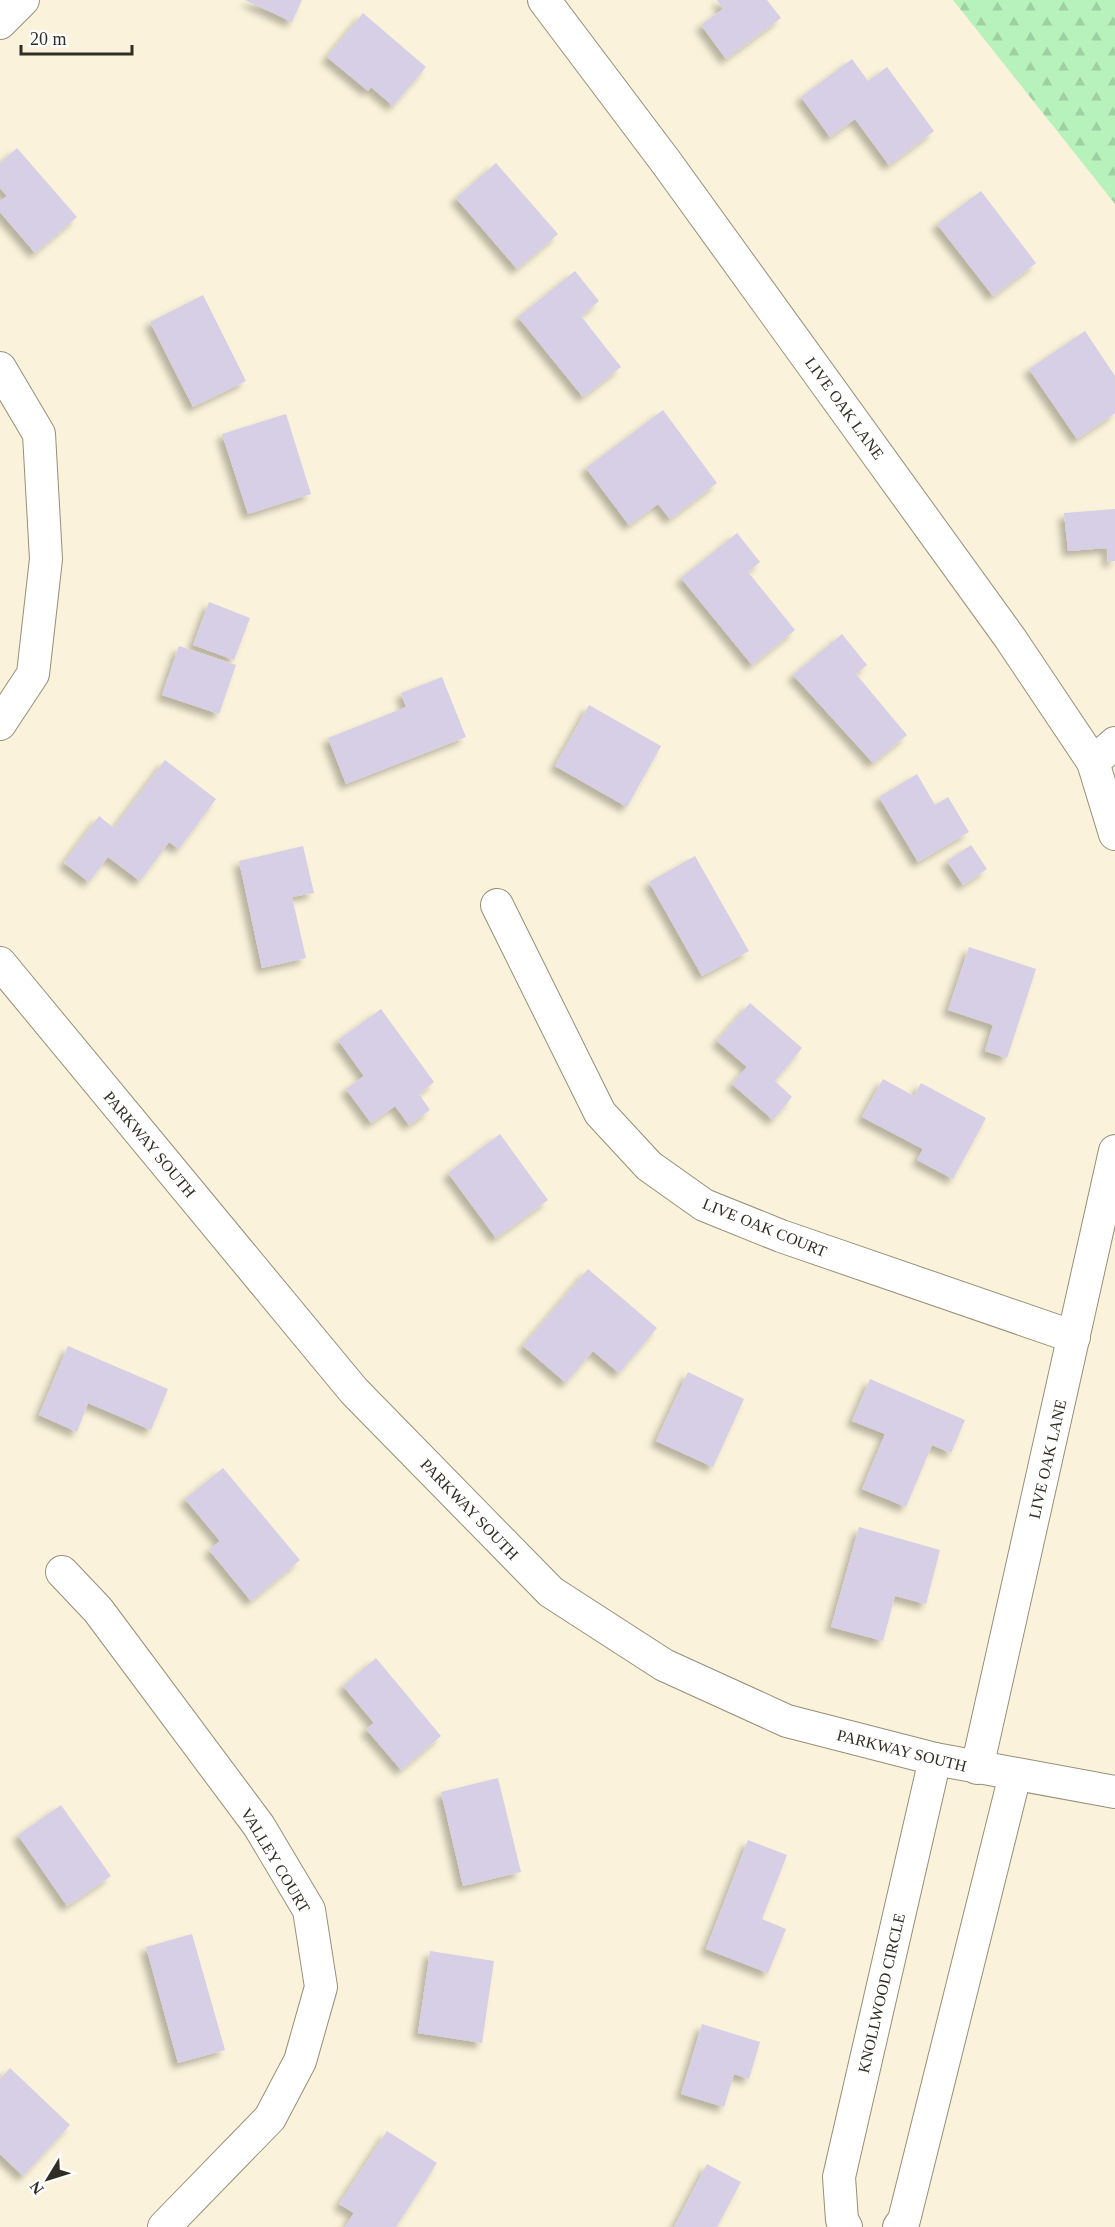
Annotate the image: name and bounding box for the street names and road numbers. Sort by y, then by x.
street label: LIVE OAK LANE [802,354,887,463]
street label: PARKWAY SOUTH [100,1088,199,1201]
street label: LIVE OAK COURT [700,1195,830,1260]
street label: LIVE OAK LANE [1026,1398,1069,1520]
street label: PARKWAY SOUTH [417,1456,522,1563]
street label: PARKWAY SOUTH [835,1726,969,1775]
street label: VALLEY COURT [238,1805,314,1916]
street label: KNOLLWOOD CIRCLE [855,1911,908,2075]

